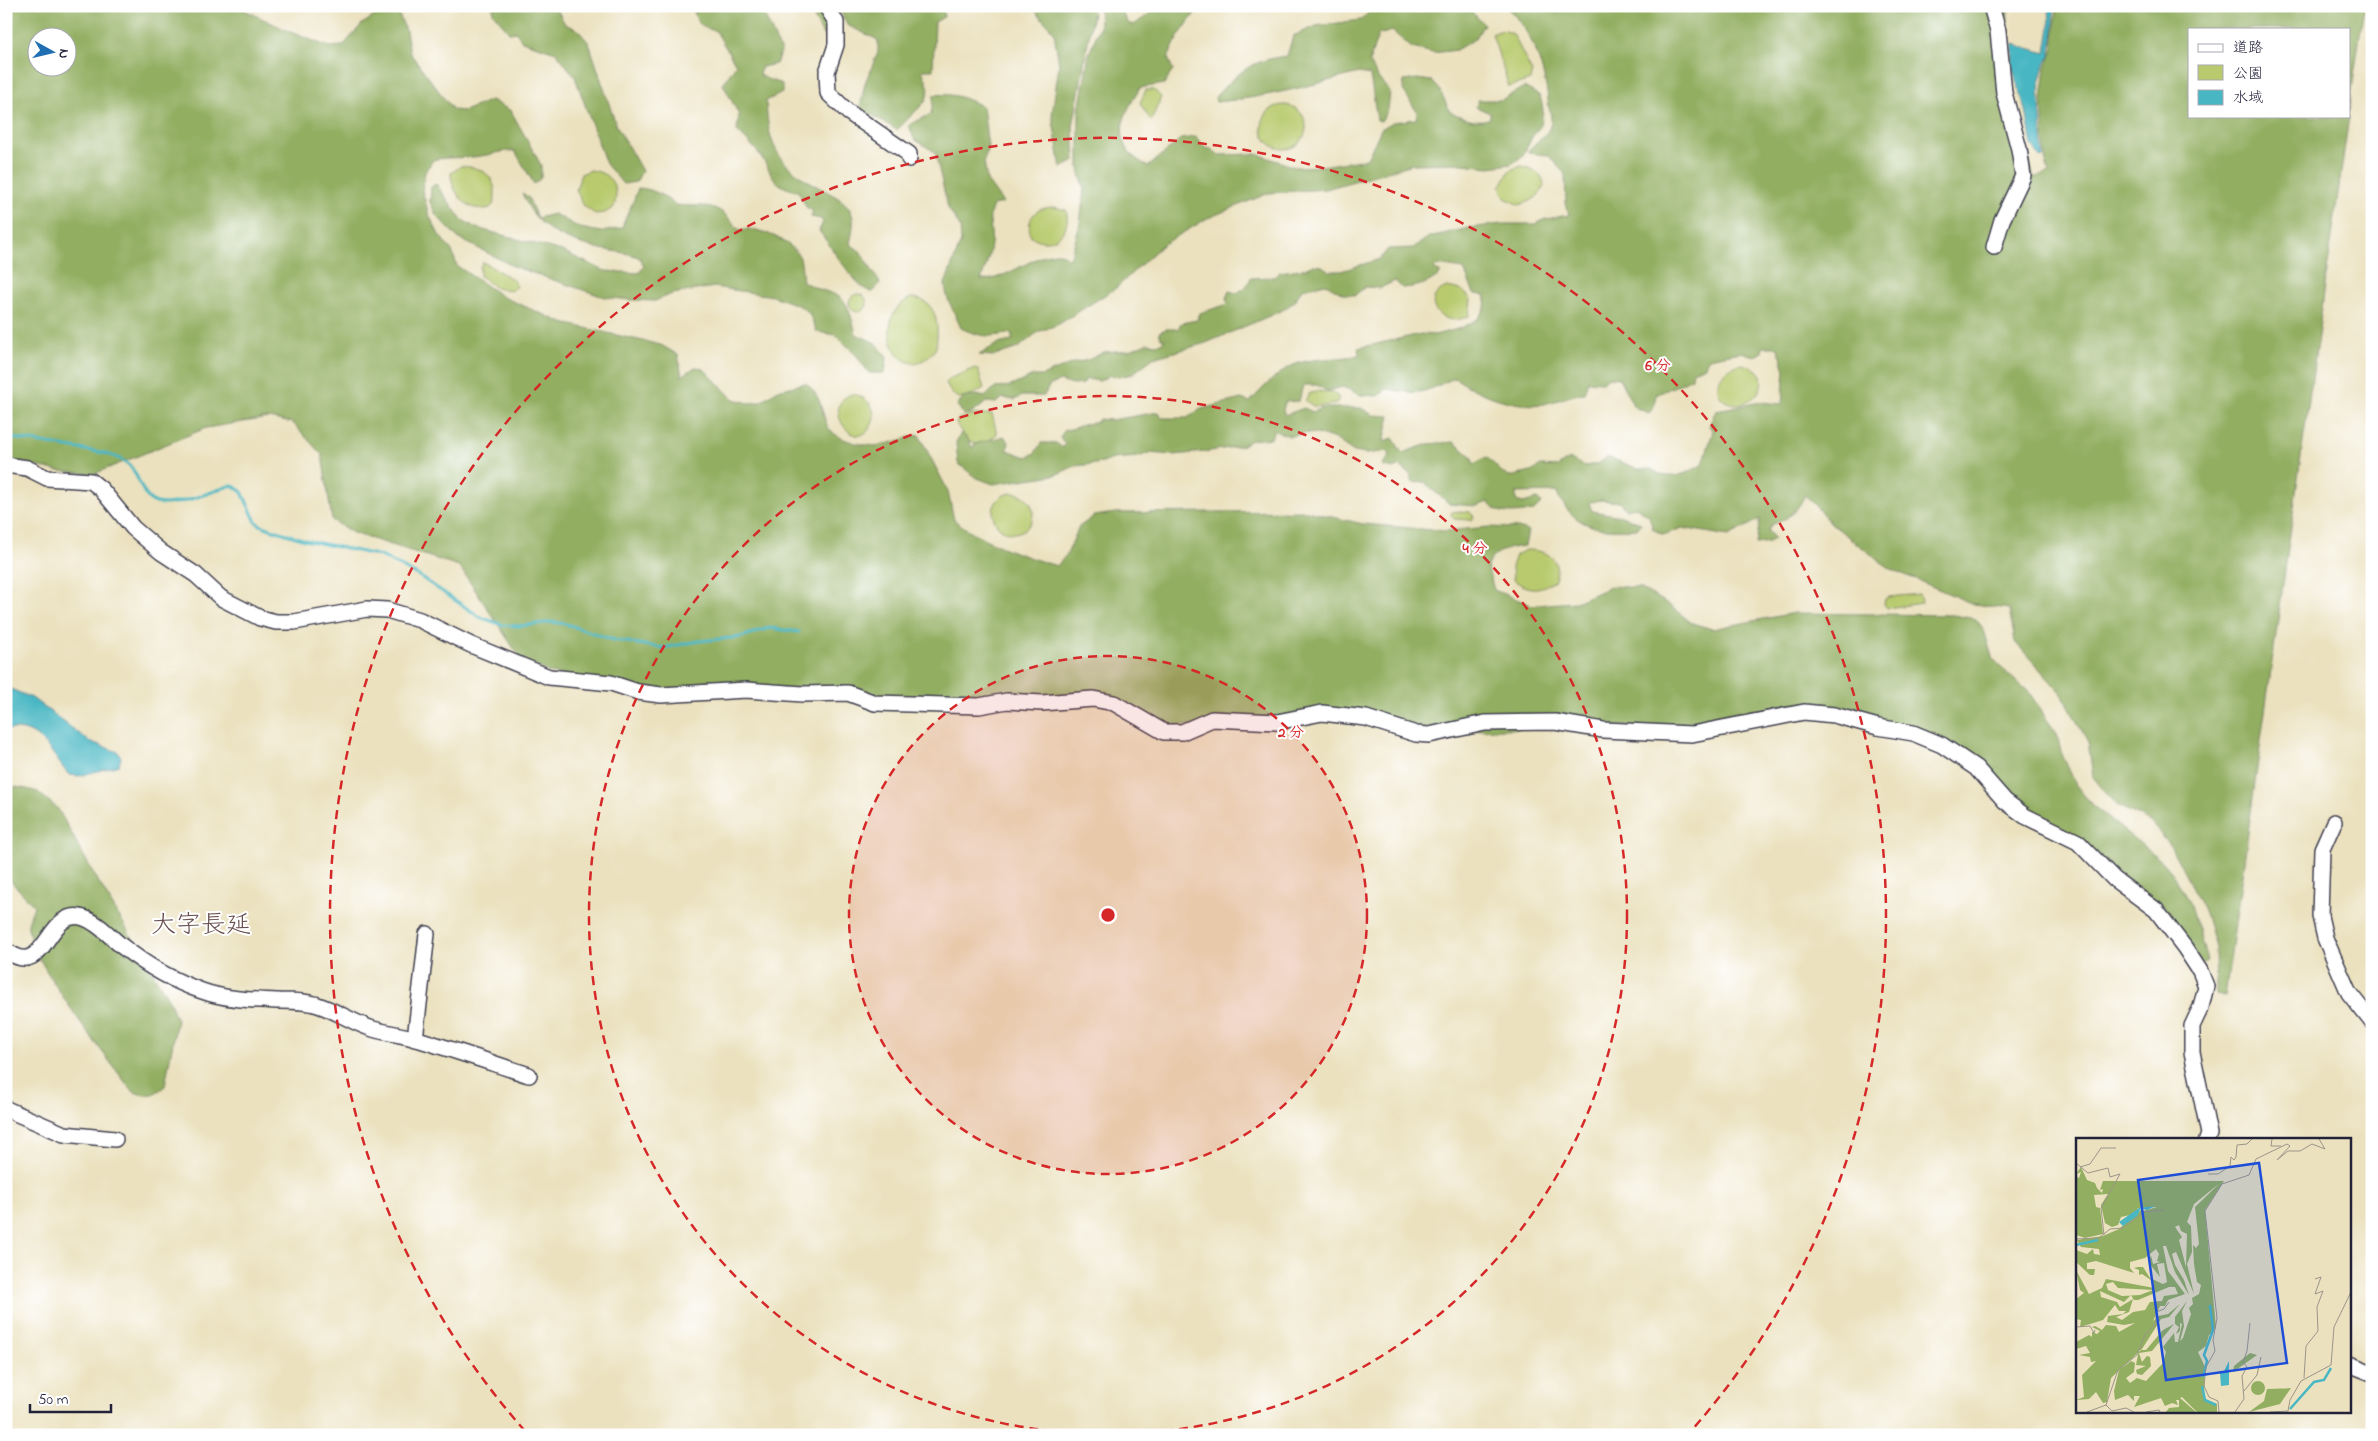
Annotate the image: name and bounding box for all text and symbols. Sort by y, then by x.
north arrow [28,28,78,78]
legend [2188,28,2350,118]
text: 道路 [2233,37,2263,59]
text: N [52,47,74,60]
text: 公園 [2233,63,2263,85]
text: 水域 [2233,87,2263,109]
text: 6 分 [1644,355,1671,377]
text: 4 分 [1462,538,1487,560]
text: 2 分 [1277,722,1304,744]
centre of rings [1099,906,1117,924]
district label: 大字長延 [151,908,251,944]
inset map [2076,1138,2350,1414]
scale bar [30,1381,111,1413]
text: 50 m [38,1389,69,1411]

